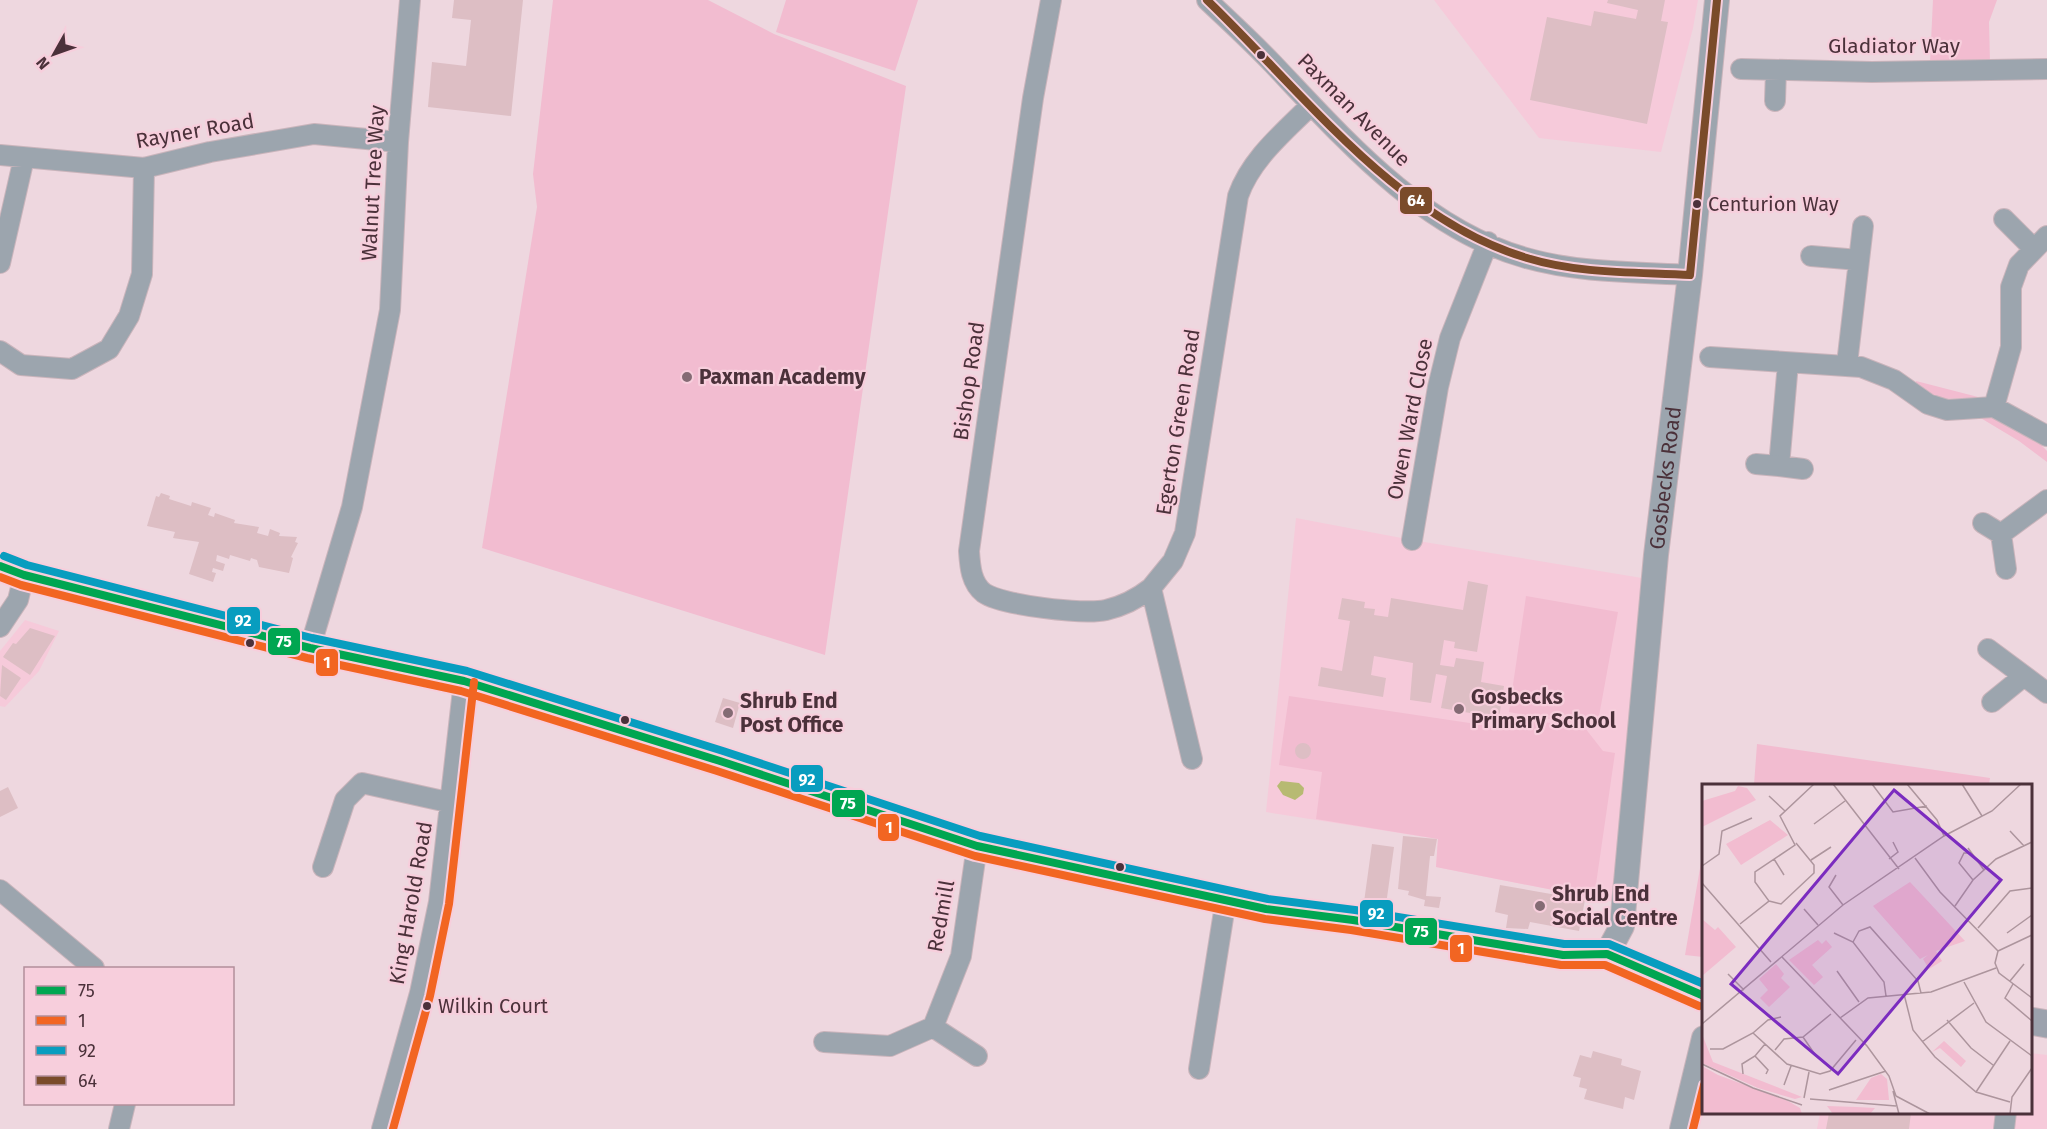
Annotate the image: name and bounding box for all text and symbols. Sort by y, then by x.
north arrow [24,24,84,84]
street label: Gladiator Way [1828,33,1961,59]
street label: Paxman Avenue [1292,48,1416,172]
unlabelled marker [1255,49,1267,61]
text: N [32,53,54,73]
street label: Walnut Tree Way [356,104,390,262]
street label: Rayner Road [134,108,256,154]
line badge: 64 [1399,186,1433,215]
text: 64 [1407,191,1425,210]
place label: Centurion Way [1708,192,1839,216]
marker: Centurion Way [1691,198,1703,210]
street label: Bishop Road [948,320,990,442]
street label: Egerton Green Road [1150,327,1206,517]
street label: Owen Ward Close [1382,336,1438,502]
place label: Paxman Academy [699,364,866,390]
marker: Paxman Academy [680,370,694,384]
street label: Gosbecks Road [1644,405,1687,551]
line badge: 92 [226,606,261,635]
text: 92 [235,611,251,630]
line badge: 75 [267,627,301,656]
text: 75 [276,632,292,651]
unlabelled marker [244,637,256,649]
line badge: 1 [315,648,339,677]
text: 1 [323,653,331,672]
place label: Gosbecks Primary School [1471,684,1617,734]
place label: Shrub End Post Office [740,688,844,738]
marker: Gosbecks Primary School [1452,702,1466,716]
marker: Shrub End Post Office [721,706,735,720]
unlabelled marker [619,714,631,726]
line badge: 92 [790,764,824,793]
text: 92 [799,770,815,789]
inset map [1702,784,2032,1114]
line badge: 75 [831,789,866,818]
text: 75 [840,794,856,813]
line badge: 1 [877,813,900,842]
text: 1 [885,818,893,837]
street label: King Harold Road [384,819,438,987]
unlabelled marker [1114,861,1126,873]
street label: Redmill [922,878,960,954]
place label: Shrub End Social Centre [1552,881,1678,931]
line badge: 92 [1359,899,1394,928]
marker: Shrub End Social Centre [1533,899,1547,913]
text: 92 [1368,904,1384,923]
line badge: 75 [1404,917,1438,946]
text: 75 [1413,922,1429,941]
line badge: 1 [1449,934,1473,963]
text: 1 [1457,939,1465,958]
legend [24,967,234,1105]
text: 75 [78,980,95,1002]
place label: Wilkin Court [438,994,549,1018]
marker: Wilkin Court [421,1000,433,1012]
text: 1 [78,1010,86,1032]
text: 92 [78,1040,96,1062]
text: 64 [78,1070,98,1092]

